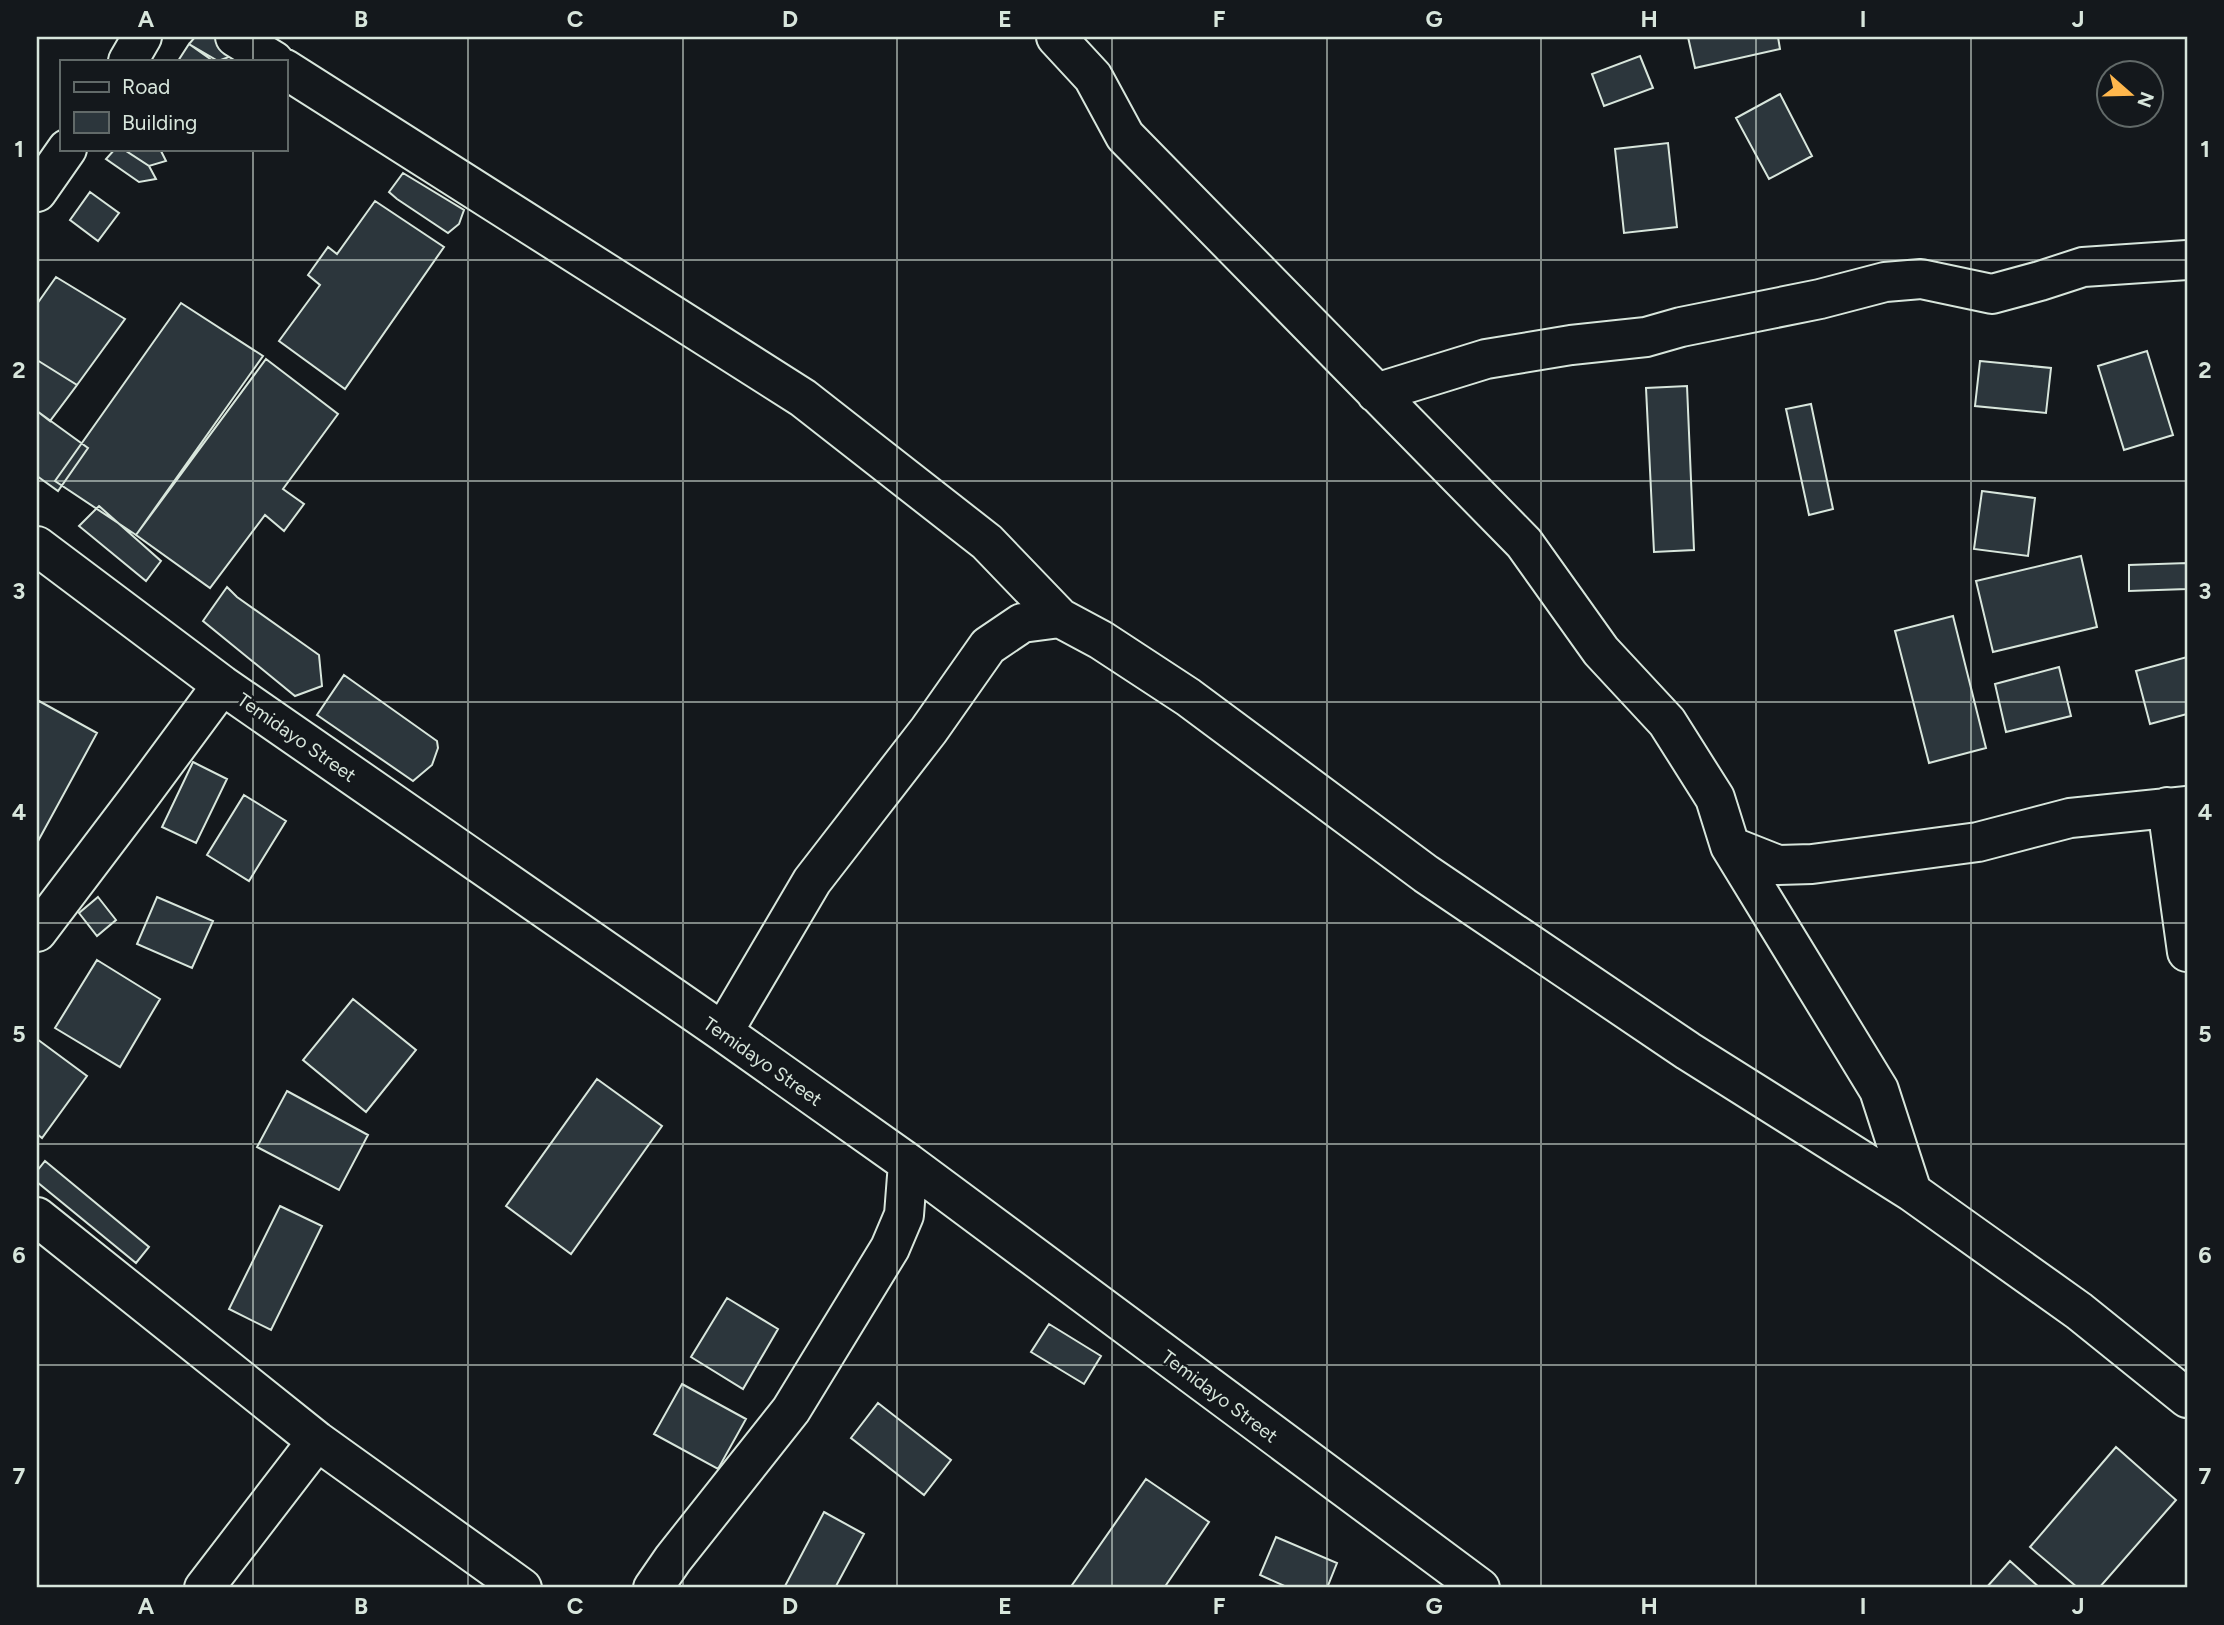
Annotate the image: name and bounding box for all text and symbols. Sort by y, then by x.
text: A [138,5,155,33]
text: B [354,5,368,33]
text: C [567,5,584,33]
text: D [782,5,798,33]
text: E [998,5,1012,33]
text: F [1213,5,1226,33]
text: G [1425,5,1443,33]
text: H [1640,5,1658,33]
text: I [1860,5,1866,33]
text: J [2072,5,2084,33]
legend [60,60,287,150]
north arrow [2094,60,2164,130]
text: Road [122,74,170,99]
text: N [2132,89,2159,110]
text: Building [122,110,197,135]
text: 1 [14,135,24,163]
text: 1 [2200,135,2210,163]
text: 2 [12,356,26,384]
text: 2 [2198,356,2212,384]
text: 3 [13,577,25,605]
text: 3 [2199,577,2211,605]
street label: Temidayo Street [233,688,361,787]
text: 4 [12,798,26,826]
text: 4 [2198,798,2212,826]
street label: Temidayo Street [699,1012,827,1111]
text: 5 [12,1020,26,1048]
text: 5 [2198,1020,2212,1048]
text: 6 [12,1241,26,1269]
text: 6 [2198,1241,2212,1269]
street label: Temidayo Street [1157,1345,1282,1448]
text: 7 [13,1462,26,1490]
text: 7 [2199,1462,2212,1490]
text: A [138,1592,155,1620]
text: B [354,1592,368,1620]
text: C [567,1592,584,1620]
text: D [782,1592,798,1620]
text: E [998,1592,1012,1620]
text: F [1213,1592,1226,1620]
text: G [1425,1592,1443,1620]
text: H [1640,1592,1658,1620]
text: I [1860,1592,1866,1620]
text: J [2072,1592,2084,1620]

